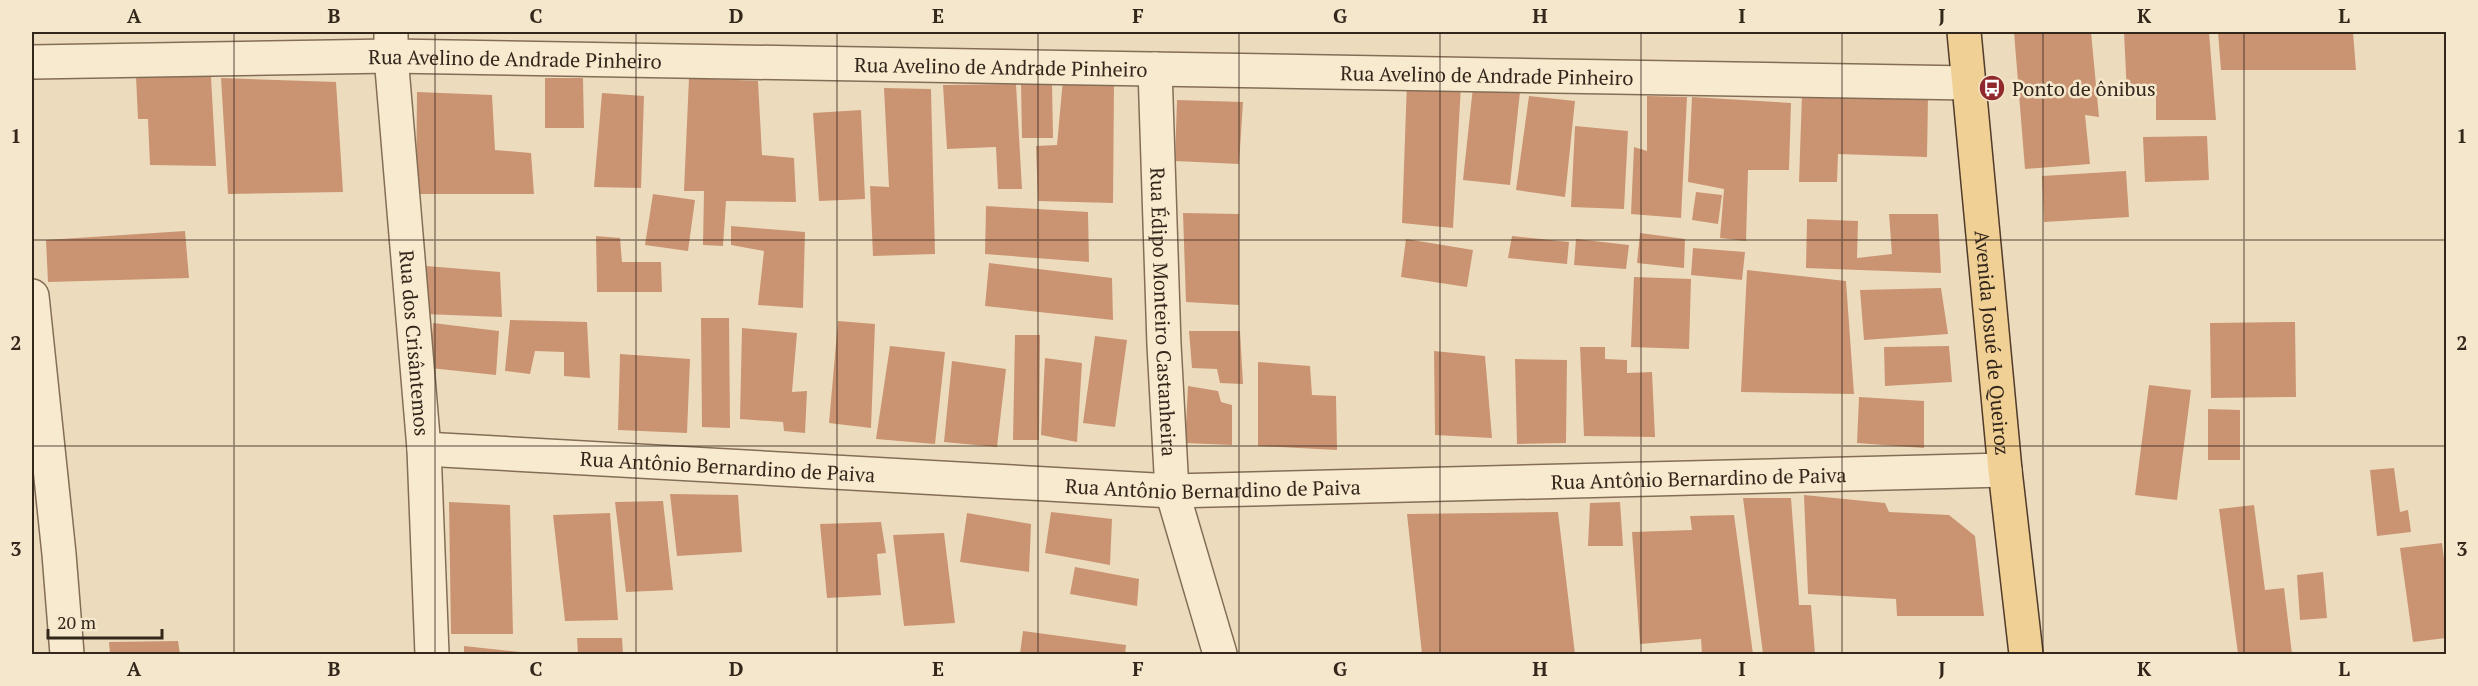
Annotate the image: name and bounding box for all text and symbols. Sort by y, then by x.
text: A [127,2,142,29]
text: B [328,2,341,29]
text: C [529,2,543,29]
text: D [729,2,743,29]
text: E [932,2,944,29]
text: F [1132,2,1144,29]
text: G [1333,2,1347,29]
text: H [1532,2,1548,29]
text: I [1738,2,1746,29]
text: J [1938,2,1946,29]
text: K [2137,2,2152,29]
text: L [2338,2,2350,29]
street label: Rua Avelino de Andrade Pinheiro [368,42,662,74]
street label: Rua Avelino de Andrade Pinheiro [854,50,1148,82]
street label: Rua Avelino de Andrade Pinheiro [1340,59,1634,91]
bus stop icon: Ponto de ônibus [1977,73,2007,103]
place label: Ponto de ônibus [2012,75,2156,102]
text: 1 [10,122,22,149]
text: 1 [2456,122,2468,149]
street label: Rua Édipo Monteiro Castanheira [1145,167,1184,457]
street label: Avenida Josué de Queiroz [1969,229,2017,456]
street label: Rua dos Crisântemos [394,249,436,437]
text: 2 [10,329,22,356]
text: 2 [2456,329,2468,356]
street label: Rua Antônio Bernardino de Paiva [579,444,876,488]
street label: Rua Antônio Bernardino de Paiva [1550,460,1847,495]
street label: Rua Antônio Bernardino de Paiva [1064,472,1361,505]
text: 3 [10,535,22,562]
text: 3 [2456,535,2468,562]
scale bar [48,602,162,640]
text: 20 m [57,610,97,634]
text: A [127,655,142,682]
text: B [328,655,341,682]
text: C [529,655,543,682]
text: D [729,655,743,682]
text: E [932,655,944,682]
text: F [1132,655,1144,682]
text: G [1333,655,1347,682]
text: H [1532,655,1548,682]
text: I [1738,655,1746,682]
text: J [1938,655,1946,682]
text: K [2137,655,2152,682]
text: L [2338,655,2350,682]

